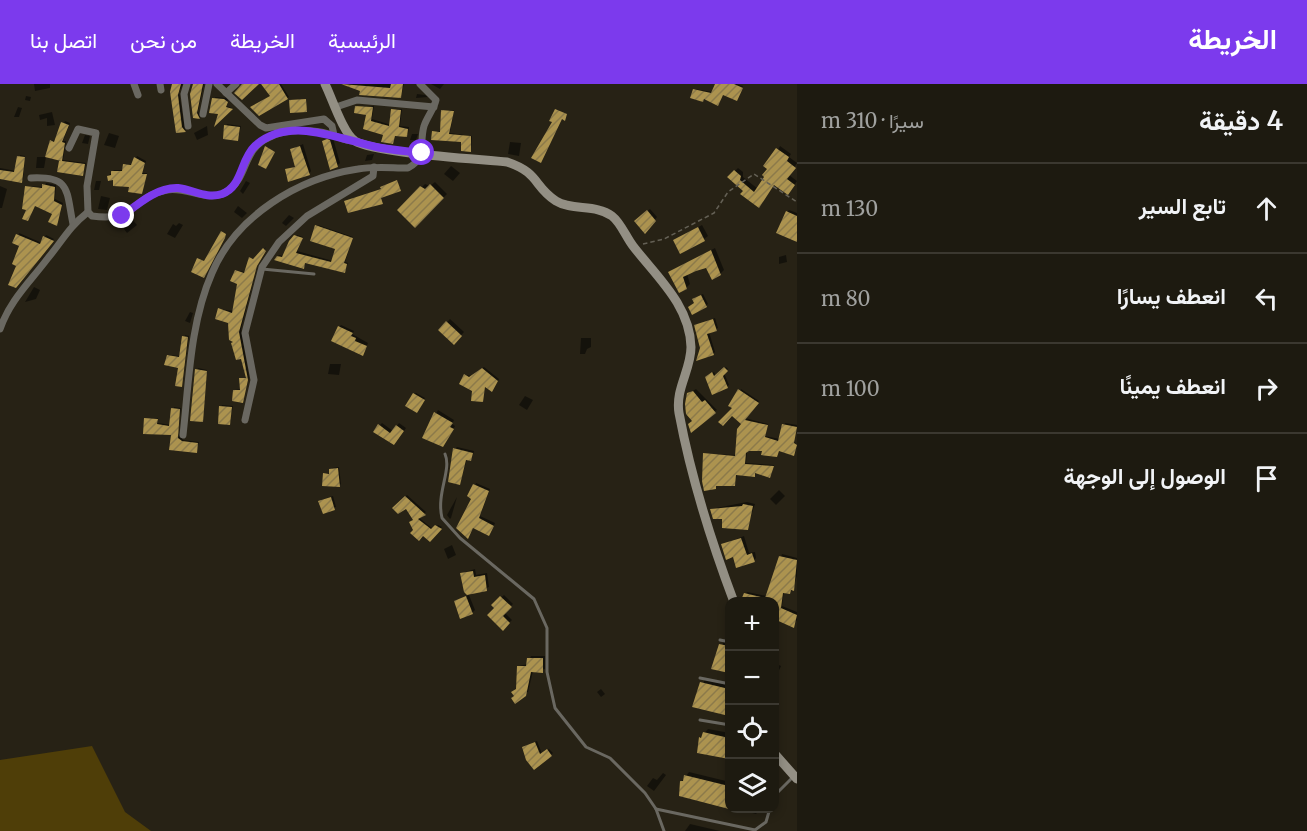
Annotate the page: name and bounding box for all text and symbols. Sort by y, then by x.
text: الخريطة [1188,21,1277,57]
text: اتصل بنا [30,27,97,54]
text: من نحن [130,27,197,54]
text: الخريطة [230,27,295,54]
text: الرئيسية [328,27,396,54]
text: 4 دقيقة [1199,104,1283,137]
text: سيرًا · 310 m [821,108,924,133]
route start [408,139,434,165]
text: تابع السير [1139,192,1226,220]
icon: ahead [1250,192,1283,225]
text: 130 m [821,196,878,221]
route end [108,202,134,228]
text: انعطف يسارًا [1117,282,1226,310]
icon: left [1250,282,1283,315]
text: 80 m [821,286,870,311]
text: انعطف يمينًا [1119,372,1226,400]
icon: right [1250,372,1283,405]
text: 100 m [821,376,880,401]
text: الوصول إلى الوجهة [1063,462,1226,490]
icon: arrive [1250,462,1283,495]
map controls [725,597,779,813]
button: + [725,597,779,651]
button: − [725,651,779,705]
button: locate [725,705,779,759]
button: layers [725,759,779,813]

